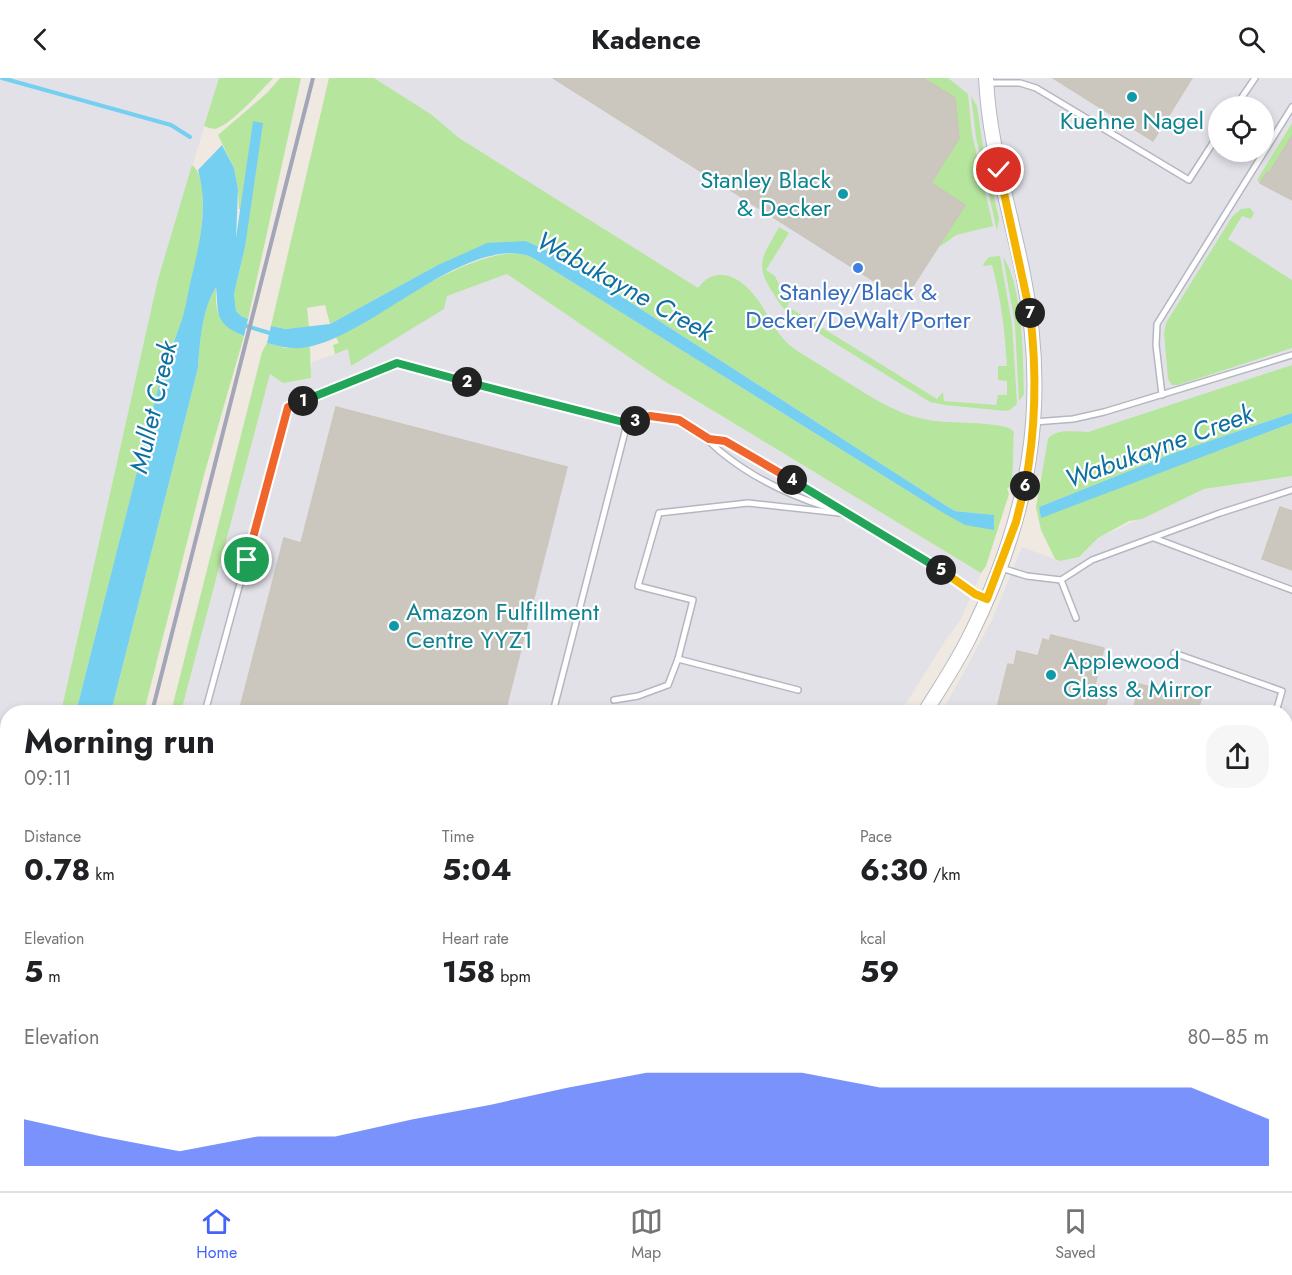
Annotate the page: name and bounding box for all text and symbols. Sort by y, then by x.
text: Kadence [591,20,701,59]
icon: back [24,23,57,56]
icon: search [1235,23,1268,56]
marker: Kuehne Nagel [1125,90,1139,104]
map controls [1208,96,1274,162]
button: locate [1208,96,1274,162]
place label: Kuehne Nagel [1060,103,1204,138]
pin [973,144,1024,195]
icon: check [982,153,1015,186]
place label: Stanley Black & Decker [700,162,832,225]
marker: Stanley Black & Decker [836,187,850,201]
water label: Wabukayne Creek [529,221,722,351]
marker: Stanley/Black & Decker/DeWalt/Porter [851,261,865,275]
place label: Stanley/Black & Decker/DeWalt/Porter [745,274,971,337]
pin: 7 [1015,298,1045,328]
text: 7 [1025,301,1035,324]
water label: Mullet Creek [119,335,187,477]
pin: 2 [452,367,482,397]
text: 2 [462,370,472,393]
pin: 1 [288,386,318,416]
text: 1 [299,389,307,412]
water label: Wabukayne Creek [1060,394,1260,498]
pin: 3 [620,406,650,436]
text: 3 [630,409,640,432]
pin: 4 [777,465,807,495]
text: 4 [786,468,798,491]
pin: 6 [1010,471,1040,501]
text: 6 [1020,474,1030,497]
pin [221,534,272,585]
icon: arrive [230,543,263,576]
pin: 5 [926,555,956,585]
text: 5 [936,558,946,581]
place label: Amazon Fulfillment Centre YYZ1 [406,594,599,657]
marker: Amazon Fulfillment Centre YYZ1 [387,619,401,633]
place label: Applewood Glass & Mirror [1063,643,1212,706]
marker: Applewood Glass & Mirror [1044,668,1058,682]
text: Morning run [24,718,215,765]
button: share [1206,725,1269,788]
text: 09:11 [24,764,72,793]
text: Distance [24,825,81,848]
text: Time [442,825,474,848]
text: Pace [860,825,892,848]
text: 0.78 [24,848,90,891]
text: 5:04 [442,848,512,891]
text: 6:30 [860,848,928,891]
text: km [90,863,115,886]
text: /km [928,863,961,886]
text: Elevation [24,927,84,950]
text: Heart rate [442,927,509,950]
text: kcal [860,927,886,950]
text: 5 [24,950,43,993]
text: 158 [442,950,495,993]
text: 59 [860,950,899,993]
text: m [43,965,61,988]
text: bpm [495,965,531,988]
text: Elevation [24,1023,99,1052]
text: 80–85 m [1187,1023,1269,1052]
tab: Home [196,1205,237,1264]
tab: Map [630,1205,663,1264]
tab: Saved [1055,1205,1096,1264]

